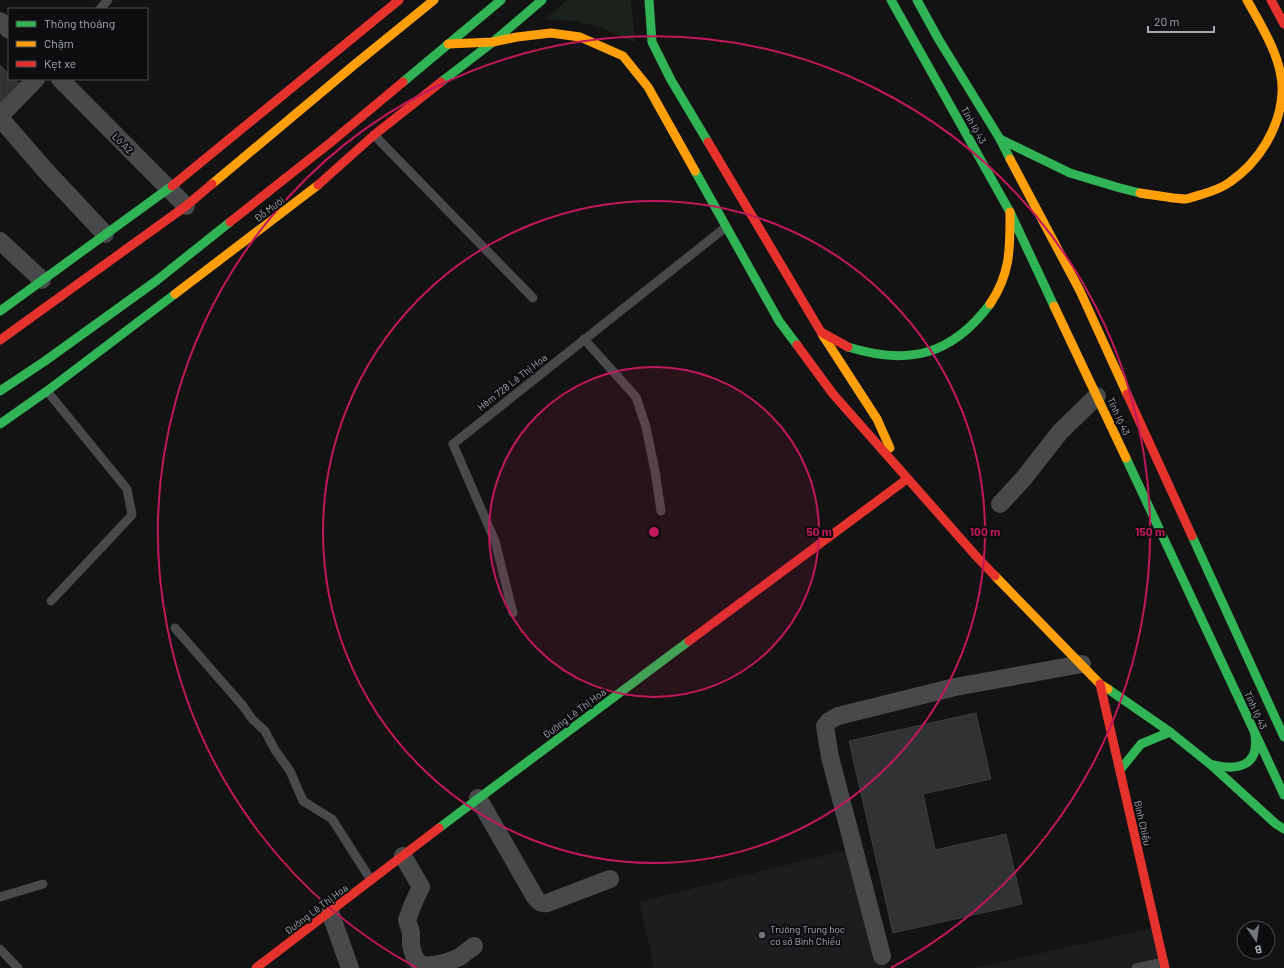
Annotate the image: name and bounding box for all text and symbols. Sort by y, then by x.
legend [8,8,148,80]
scale bar [1148,8,1214,34]
text: 20 m [1154,14,1180,28]
text: Thông thoáng [44,16,115,30]
text: Chậm [44,36,74,50]
text: Kẹt xe [44,56,76,70]
street label: Tỉnh lộ 43 [959,104,989,146]
street label: Lô A2 [110,130,136,156]
street label: Đỗ Mười [252,194,286,224]
street label: Hèm 728 Lê Thị Hoa [475,351,549,413]
street label: Tỉnh lộ 43 [1105,395,1133,437]
text: 50 m [806,524,832,538]
text: 100 m [970,524,1000,538]
text: 150 m [1135,524,1165,538]
centre of rings [647,525,661,539]
street label: Đường Lê Thị Hoa [540,685,608,741]
street label: Tỉnh lộ 43 [1242,689,1270,731]
street label: Bình Chiểu [1132,799,1154,847]
street label: Đường Lê Thị Hoa [282,881,350,937]
north arrow [1236,920,1276,960]
place label: Trường Trung học cơ sở Bình Chiểu [770,923,845,947]
marker: Trường Trung học cơ sở Bình Chiểu [757,930,767,940]
text: B [1253,943,1263,957]

